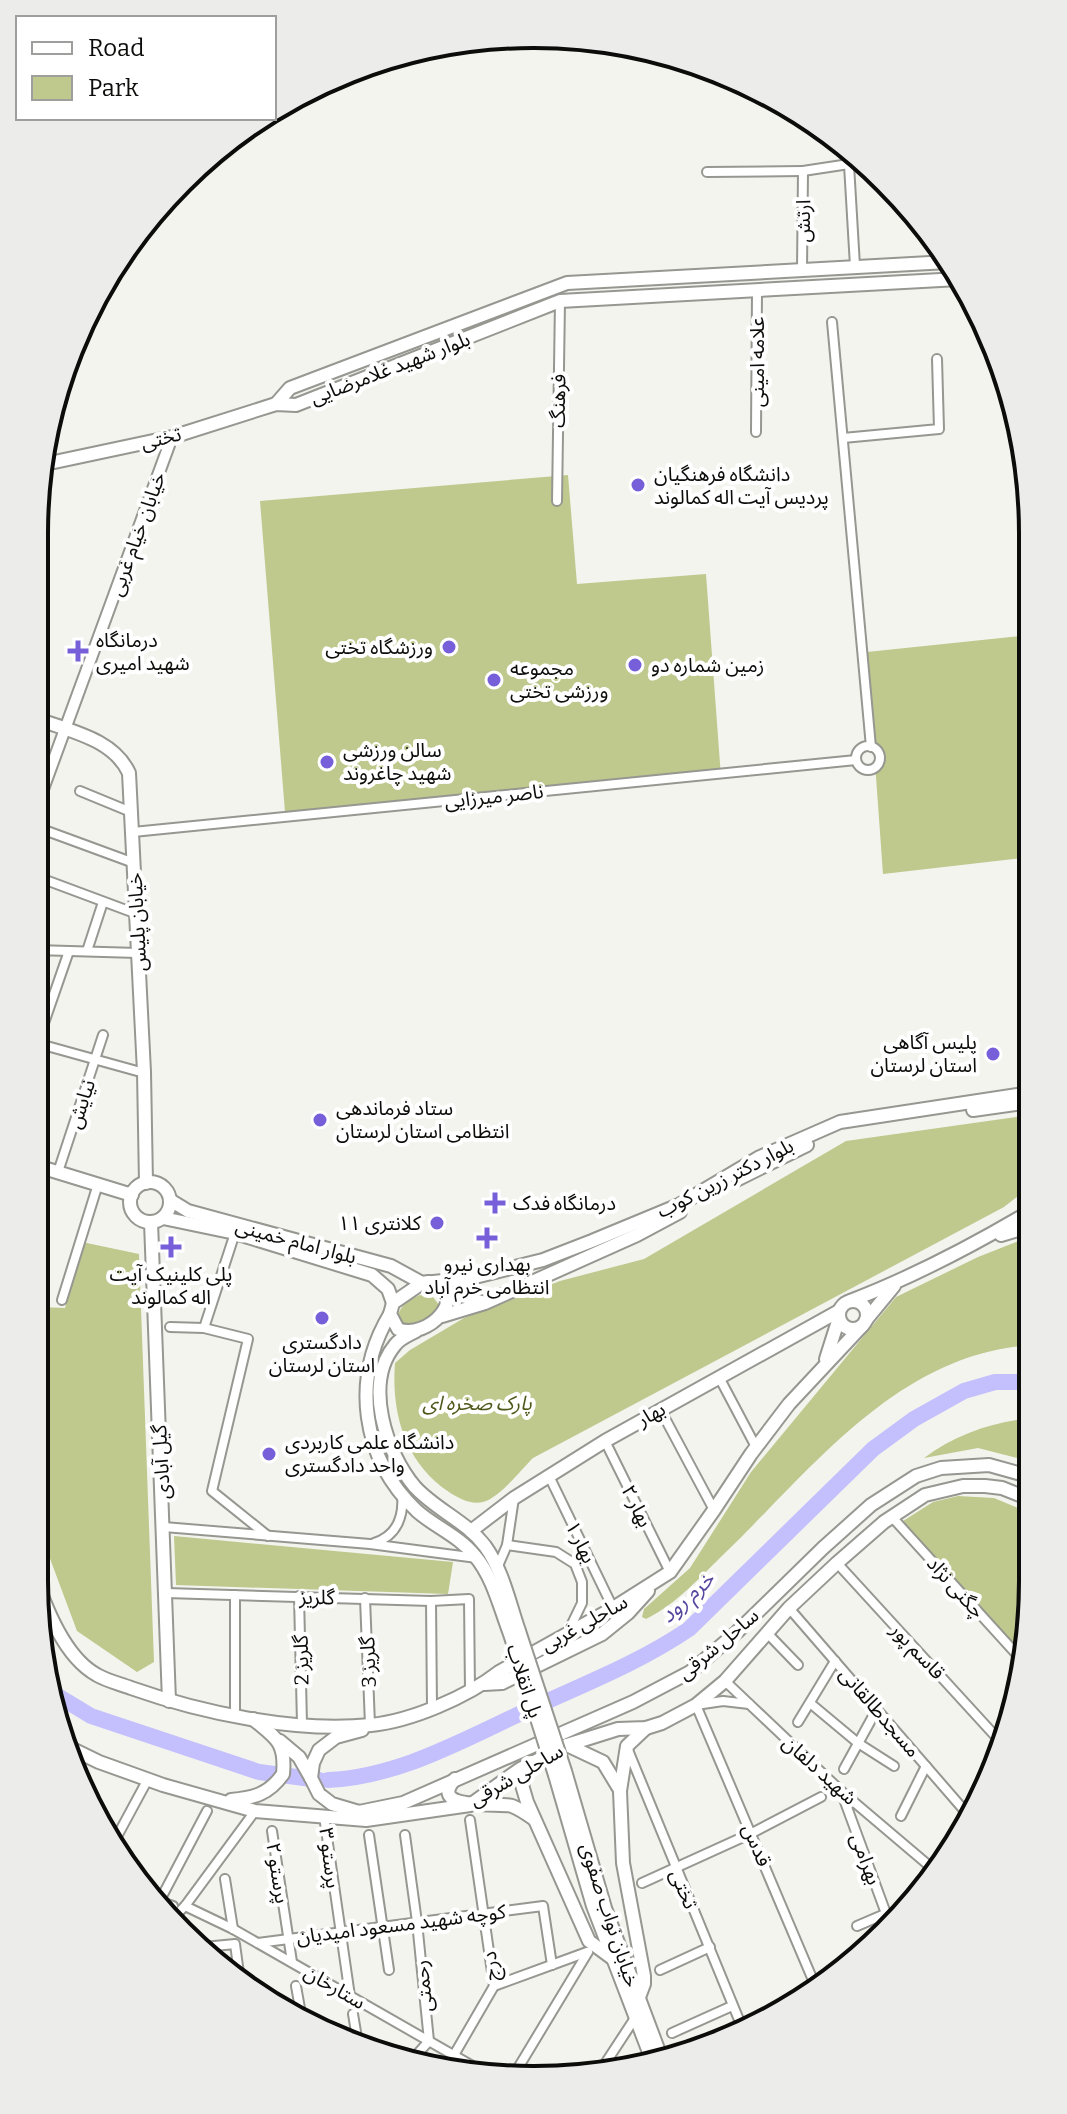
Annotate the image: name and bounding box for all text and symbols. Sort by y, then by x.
legend [16,16,276,120]
text: Road [88,34,144,62]
text: Park [88,74,139,102]
street label: ارتش [791,200,815,242]
street label: علامه امینی [745,317,769,407]
street label: بلوار شهید غلامرضایی [307,326,473,410]
street label: فرهنگ [546,374,570,428]
street label: تختی [138,421,184,455]
place label: دانشگاه فرهنگیان پردیس آیت اله کمالوند [654,462,829,510]
street label: خیابان خیام غربی [103,469,173,600]
marker: دانشگاه فرهنگیان پردیس آیت اله کمالوند [629,476,647,494]
place label: درمانگاه شهید امیری [96,628,190,675]
place label: ورزشگاه تختی [325,635,433,659]
marker: ورزشگاه تختی [440,638,458,656]
marker: درمانگاه شهید امیری [67,640,89,662]
place label: زمین شماره دو [651,653,764,677]
place label: مجموعه ورزشی تختی [510,656,608,703]
marker: زمین شماره دو [626,656,644,674]
marker: مجموعه ورزشی تختی [485,671,503,689]
place label: سالن ورزشی شهید چاغروند [343,738,451,786]
marker: سالن ورزشی شهید چاغروند [318,753,336,771]
street label: ناصر میرزایی [443,779,545,813]
street label: خیابان پلیس [122,872,153,972]
place label: پلیس آگاهی استان لرستان [870,1030,977,1077]
marker: پلیس آگاهی استان لرستان [984,1045,1002,1063]
street label: نیایش [62,1077,100,1131]
place label: ستاد فرماندهی انتظامی استان لرستان [336,1096,509,1143]
marker: ستاد فرماندهی انتظامی استان لرستان [311,1111,329,1129]
street label: بلوار دکتر زرین کوب [653,1133,797,1223]
place label: درمانگاه فدک [513,1191,616,1215]
marker: درمانگاه فدک [484,1192,506,1214]
place label: کلانتری ۱۱ [338,1211,422,1235]
street label: بلوار امام خمینی [232,1213,359,1272]
marker: کلانتری ۱۱ [428,1214,446,1232]
marker: بهداری نیرو انتظامی خرم آباد [476,1227,498,1249]
marker: پلی کلینیک آیت اله کمالوند [160,1236,182,1258]
place label: بهداری نیرو انتظامی خرم آباد [425,1252,549,1302]
place label: پلی کلینیک آیت اله کمالوند [110,1262,232,1309]
marker: دادگستری استان لرستان [313,1309,331,1327]
place label: دادگستری استان لرستان [269,1330,375,1377]
park label: پارک صخره ای [422,1391,532,1416]
street label: بهار [632,1397,669,1432]
street label: گیل آبادی [147,1423,175,1500]
place label: دانشگاه علمی کاربردی واحد دادگستری [285,1430,454,1477]
marker: دانشگاه علمی کاربردی واحد دادگستری [260,1445,278,1463]
street label: بهار ۲ [617,1481,657,1531]
street label: بهار ۱ [561,1517,601,1567]
street label: چگنی نژاد [921,1551,990,1623]
water label: خرم رود [654,1565,723,1631]
street label: گلریز [298,1585,336,1609]
street label: ساحلی غربی [536,1589,632,1657]
street label: ساحل شرقی [673,1603,763,1685]
street label: قاسم پور [883,1617,950,1686]
street label: گلریز 2 [289,1634,313,1685]
street label: گلریز 3 [355,1635,381,1688]
street label: پل انقلاب [501,1641,548,1721]
street label: مسجدطالقانی [834,1662,926,1762]
street label: شهید دلفان [778,1730,862,1810]
street label: ساحلی شرقی [465,1738,567,1812]
street label: قدس [737,1820,777,1870]
street label: پرستو ۳ [313,1826,346,1890]
street label: بهرامی [846,1830,886,1888]
street label: خیابان نواب صفوی [575,1840,645,1990]
street label: پرستو ۲ [260,1841,295,1905]
street label: تختی [665,1865,703,1913]
street label: کوچه شهید مسعود امیدیان [295,1899,508,1950]
street label: درج [477,1950,506,1982]
street label: رحمتی [408,1959,438,2013]
street label: ستارخان [300,1960,370,2014]

